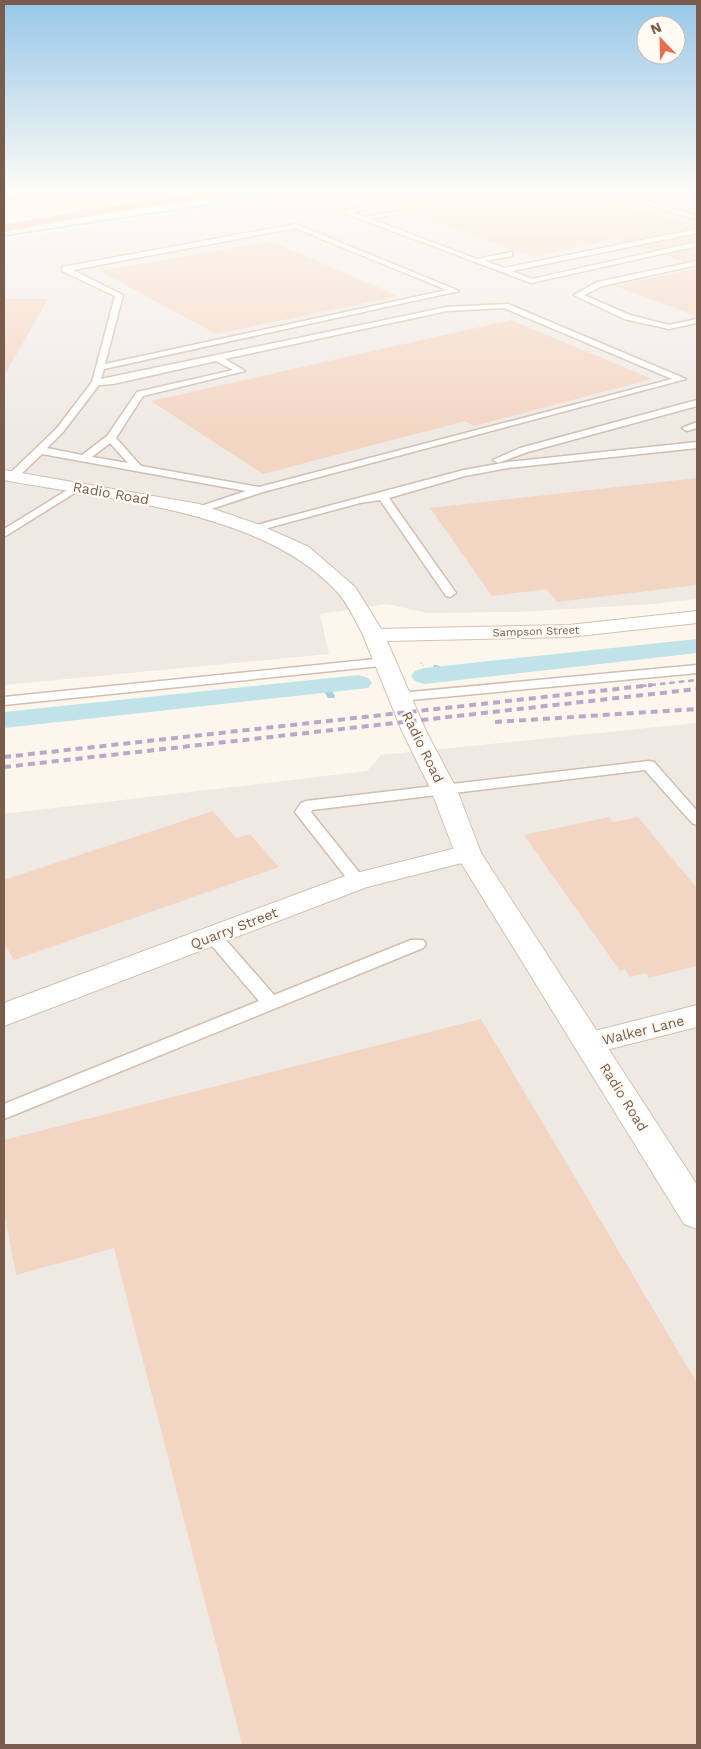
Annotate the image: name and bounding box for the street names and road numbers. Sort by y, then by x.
street label: Radio Road [72,478,150,508]
street label: Sampson Street [493,623,580,640]
street label: Radio Road [399,709,447,785]
street label: Quarry Street [188,904,280,952]
street label: Walker Lane [600,1012,686,1048]
street label: Radio Road [597,1060,651,1134]

